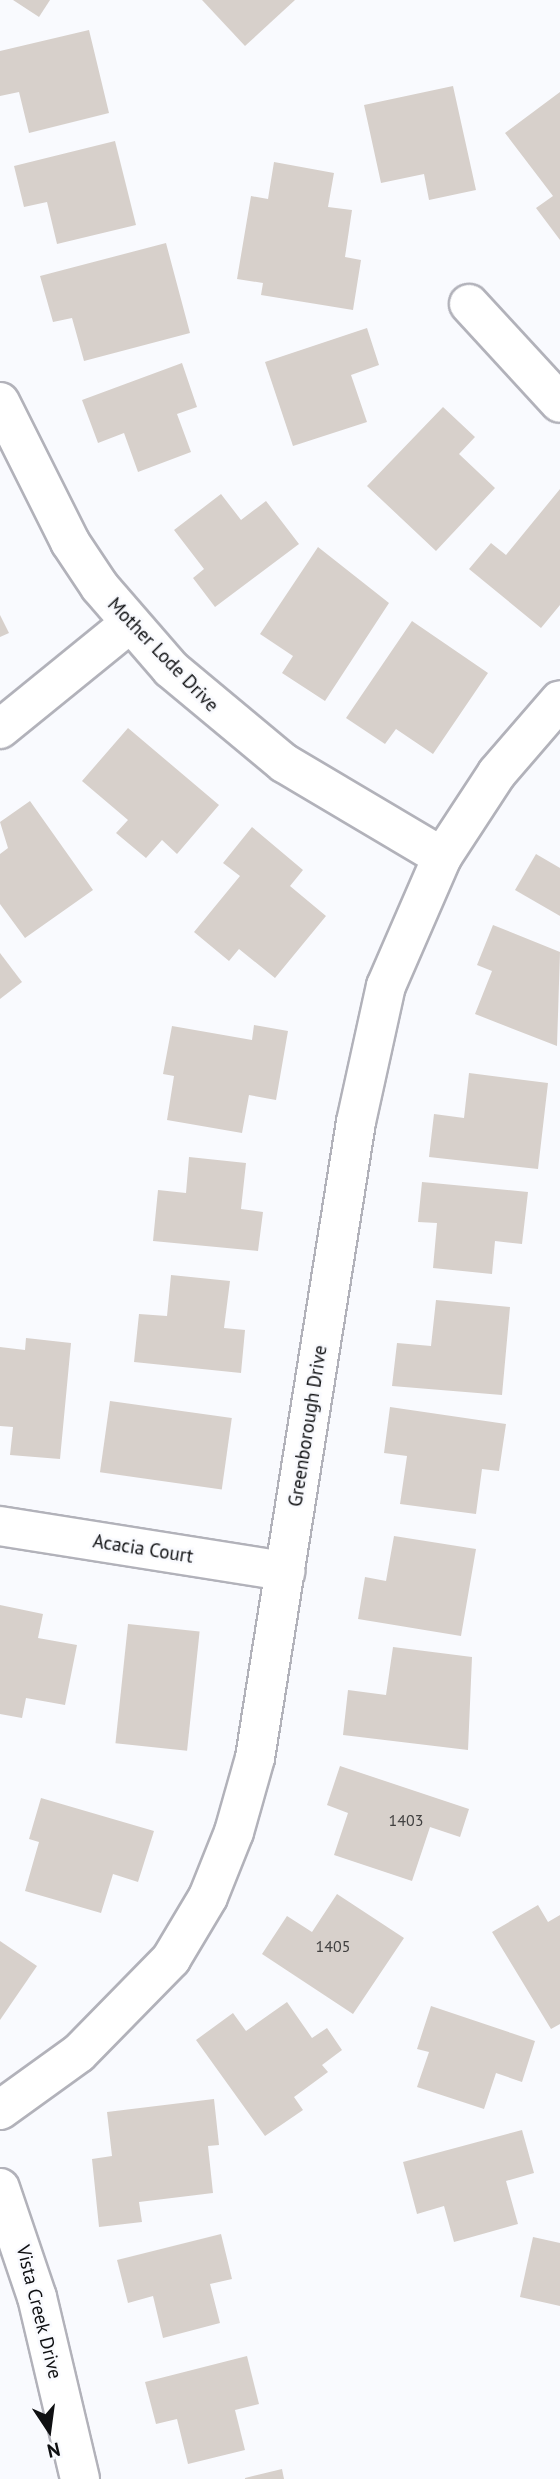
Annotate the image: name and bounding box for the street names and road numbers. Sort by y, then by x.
street label: Mother Lode Drive [103,593,223,717]
street label: Greenborough Drive [284,1344,332,1508]
street label: Acacia Court [91,1530,195,1568]
street label: Vista Creek Drive [11,2242,67,2382]

